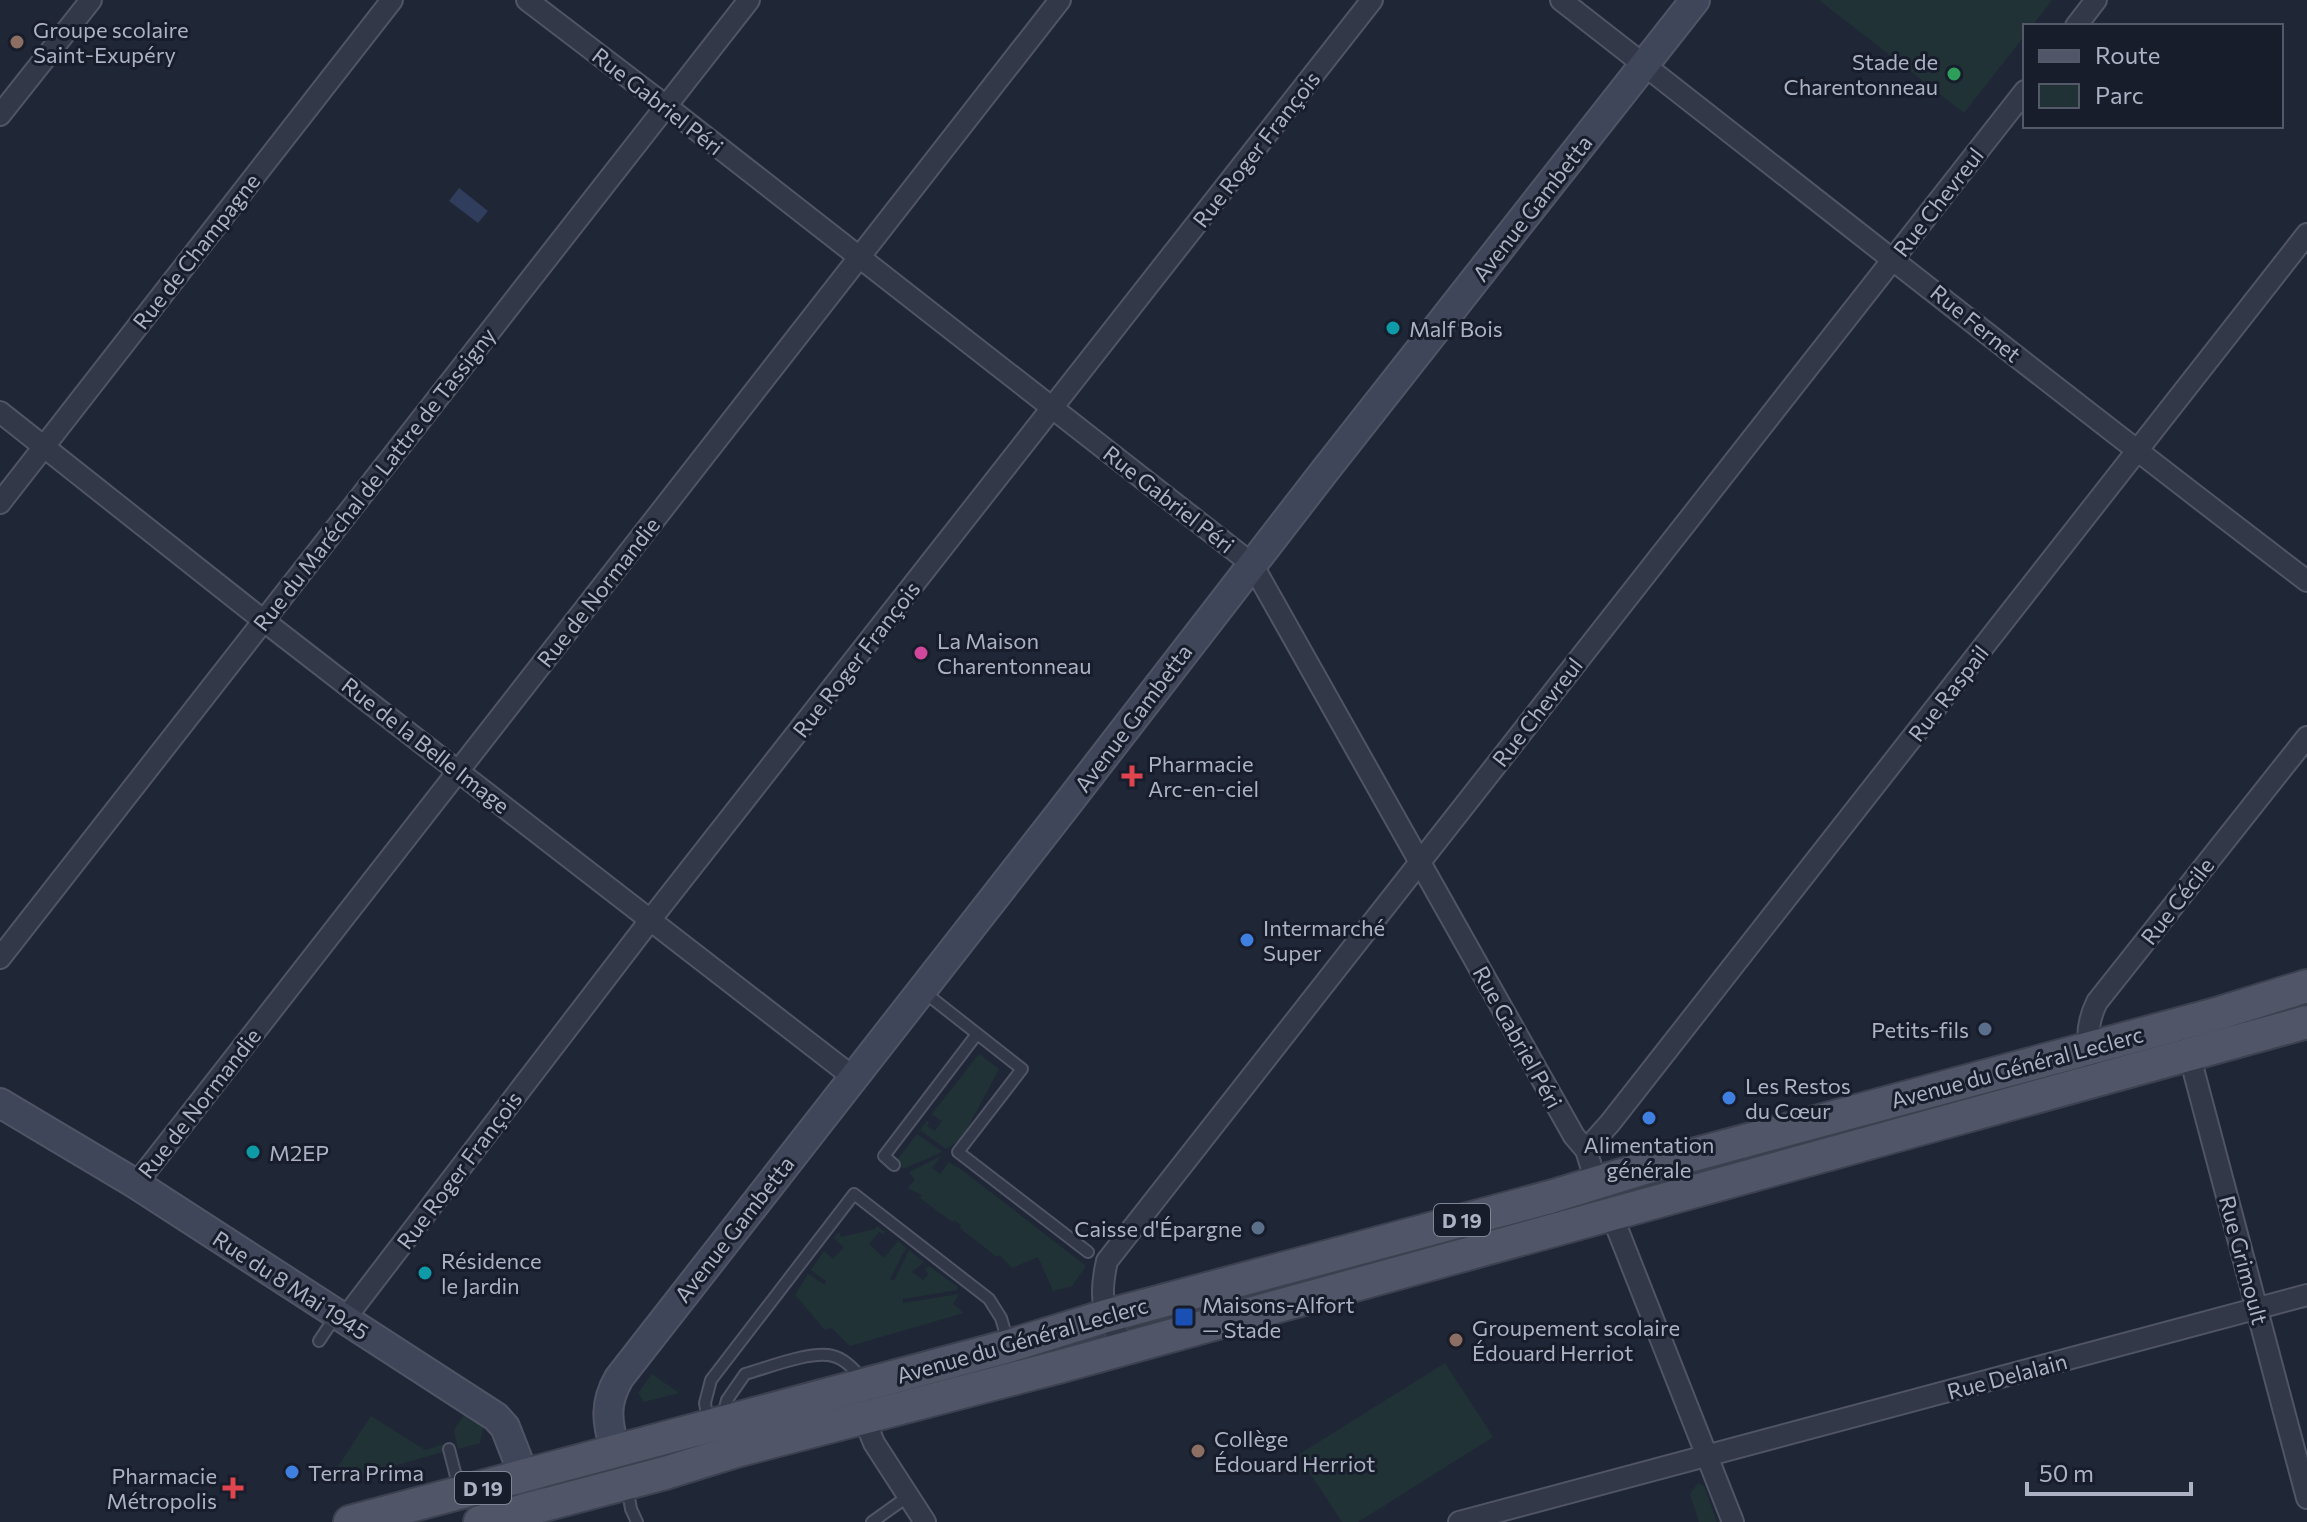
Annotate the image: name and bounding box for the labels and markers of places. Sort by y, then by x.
place label: Groupe scolaire Saint-Exupéry [33,16,189,68]
marker: Groupe scolaire Saint-Exupéry [8,33,26,51]
place label: Stade de Charentonneau [1784,48,1938,100]
marker: Stade de Charentonneau [1945,65,1963,83]
place label: Malf Bois [1409,315,1503,342]
marker: Malf Bois [1384,319,1402,337]
place label: La Maison Charentonneau [937,627,1091,679]
marker: La Maison Charentonneau [912,644,930,662]
place label: Pharmacie Arc-en-ciel [1148,750,1259,802]
marker: Pharmacie Arc-en-ciel [1123,767,1141,785]
place label: Intermarché Super [1263,914,1385,966]
marker: Intermarché Super [1238,931,1256,949]
place label: Petits-fils [1871,1016,1969,1043]
marker: Petits-fils [1976,1020,1994,1038]
place label: Les Restos du Cœur [1745,1072,1851,1124]
marker: Les Restos du Cœur [1720,1089,1738,1107]
marker: Alimentation générale [1640,1109,1658,1127]
place label: Alimentation générale [1584,1131,1714,1183]
place label: M2EP [269,1139,329,1166]
marker: M2EP [244,1143,262,1161]
place label: Caisse d'Épargne [1074,1215,1242,1242]
marker: Caisse d'Épargne [1249,1219,1267,1237]
place label: Résidence le Jardin [441,1247,542,1299]
marker: Résidence le Jardin [416,1264,434,1282]
place label: Maisons-Alfort — Stade [1202,1291,1355,1343]
marker: Maisons-Alfort — Stade [1173,1306,1195,1328]
place label: Groupement scolaire Édouard Herriot [1472,1314,1680,1366]
marker: Groupement scolaire Édouard Herriot [1447,1331,1465,1349]
place label: Collège Édouard Herriot [1214,1425,1375,1477]
marker: Collège Édouard Herriot [1189,1442,1207,1460]
place label: Terra Prima [308,1459,424,1486]
place label: Pharmacie Métropolis [107,1462,217,1514]
marker: Terra Prima [283,1463,301,1481]
marker: Pharmacie Métropolis [224,1479,242,1497]

